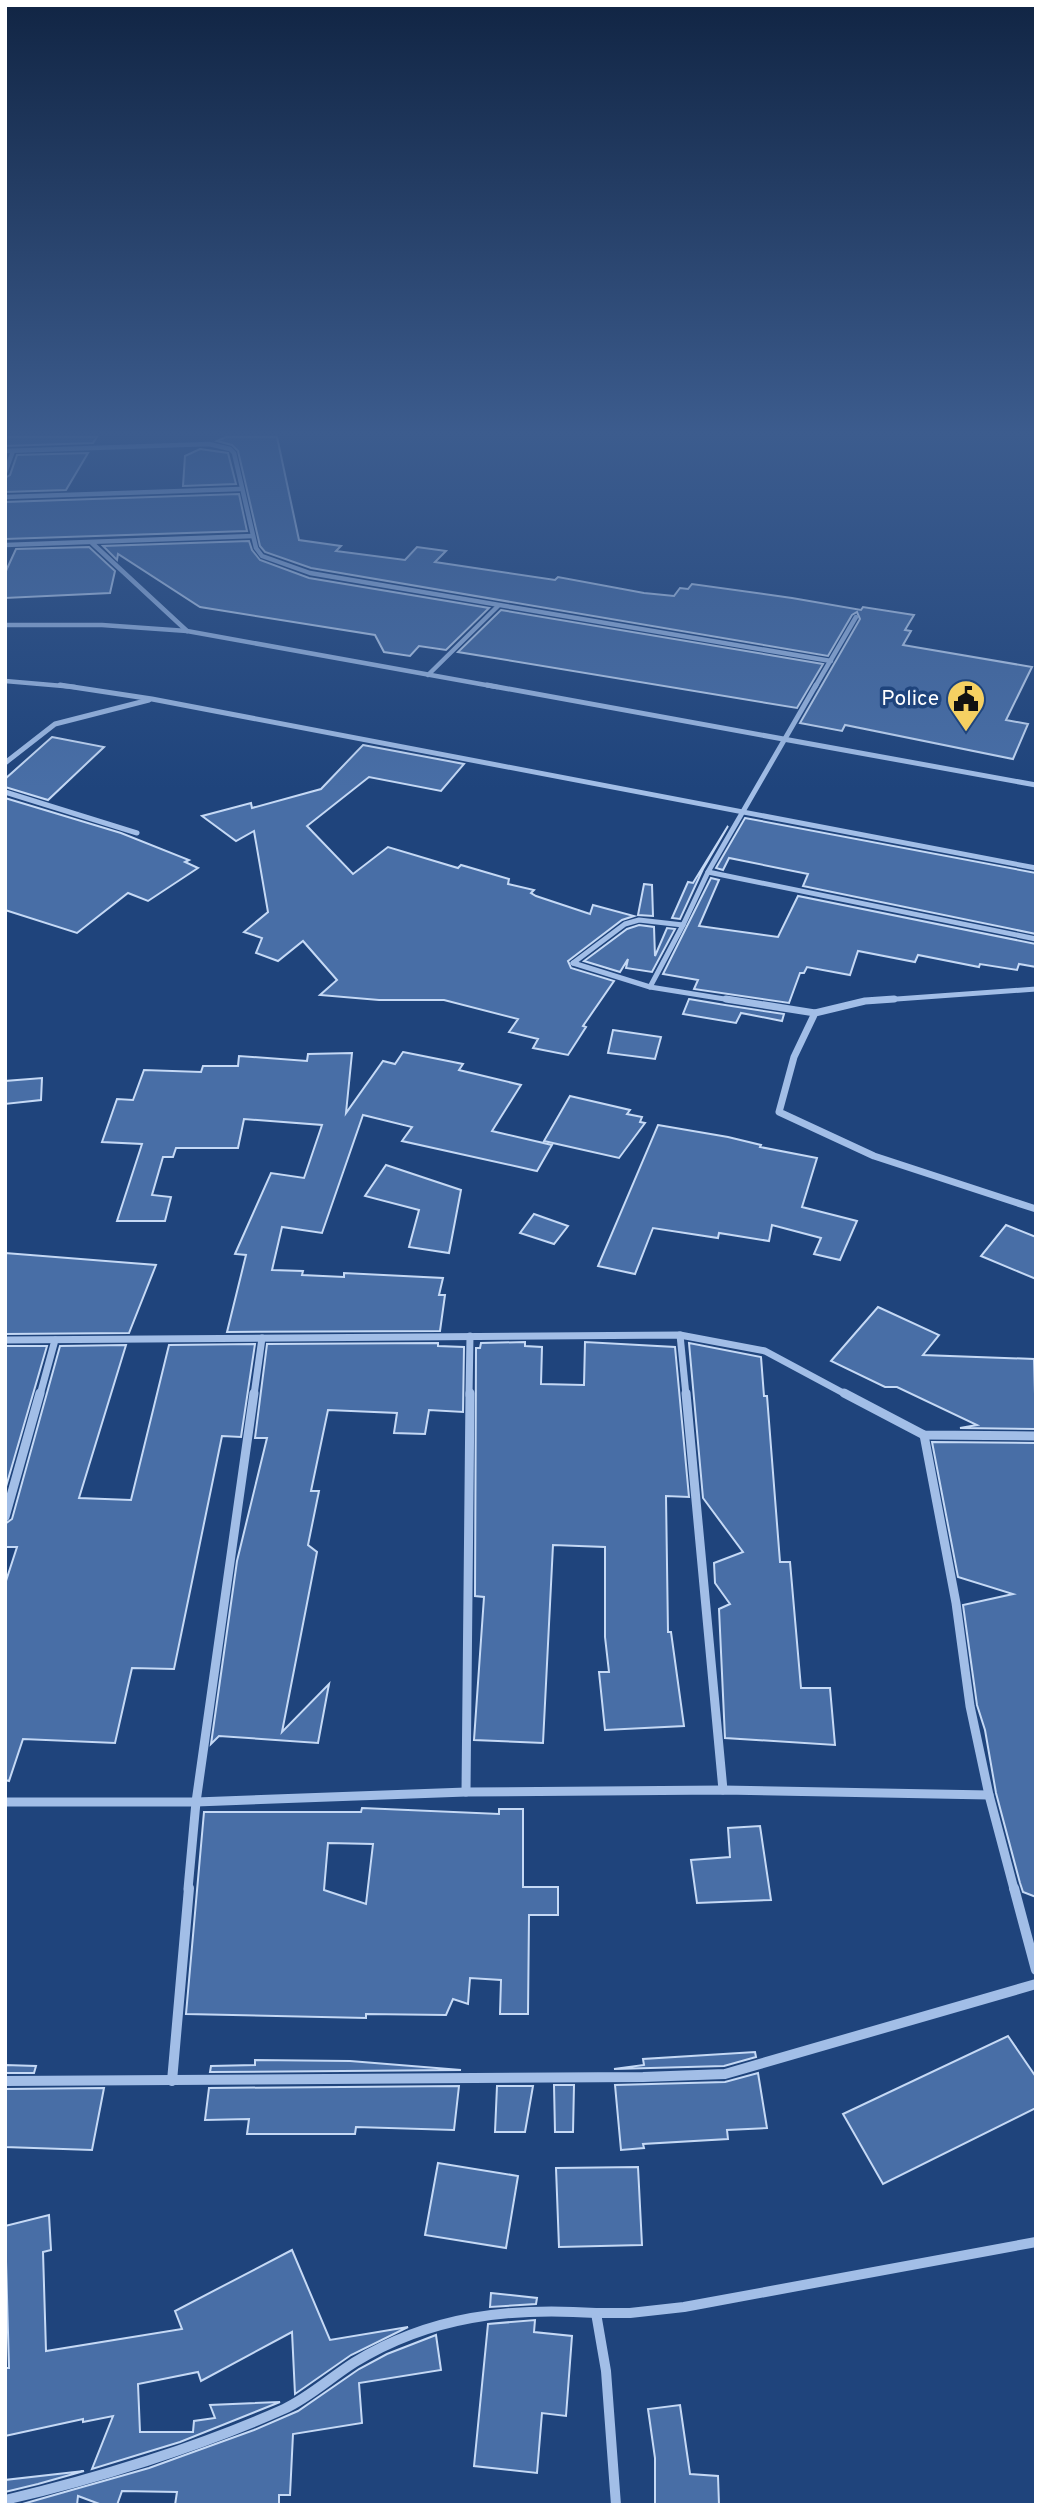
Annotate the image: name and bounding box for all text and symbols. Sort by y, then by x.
public building icon: Police [945,678,987,733]
place label: Police [881,686,939,713]

